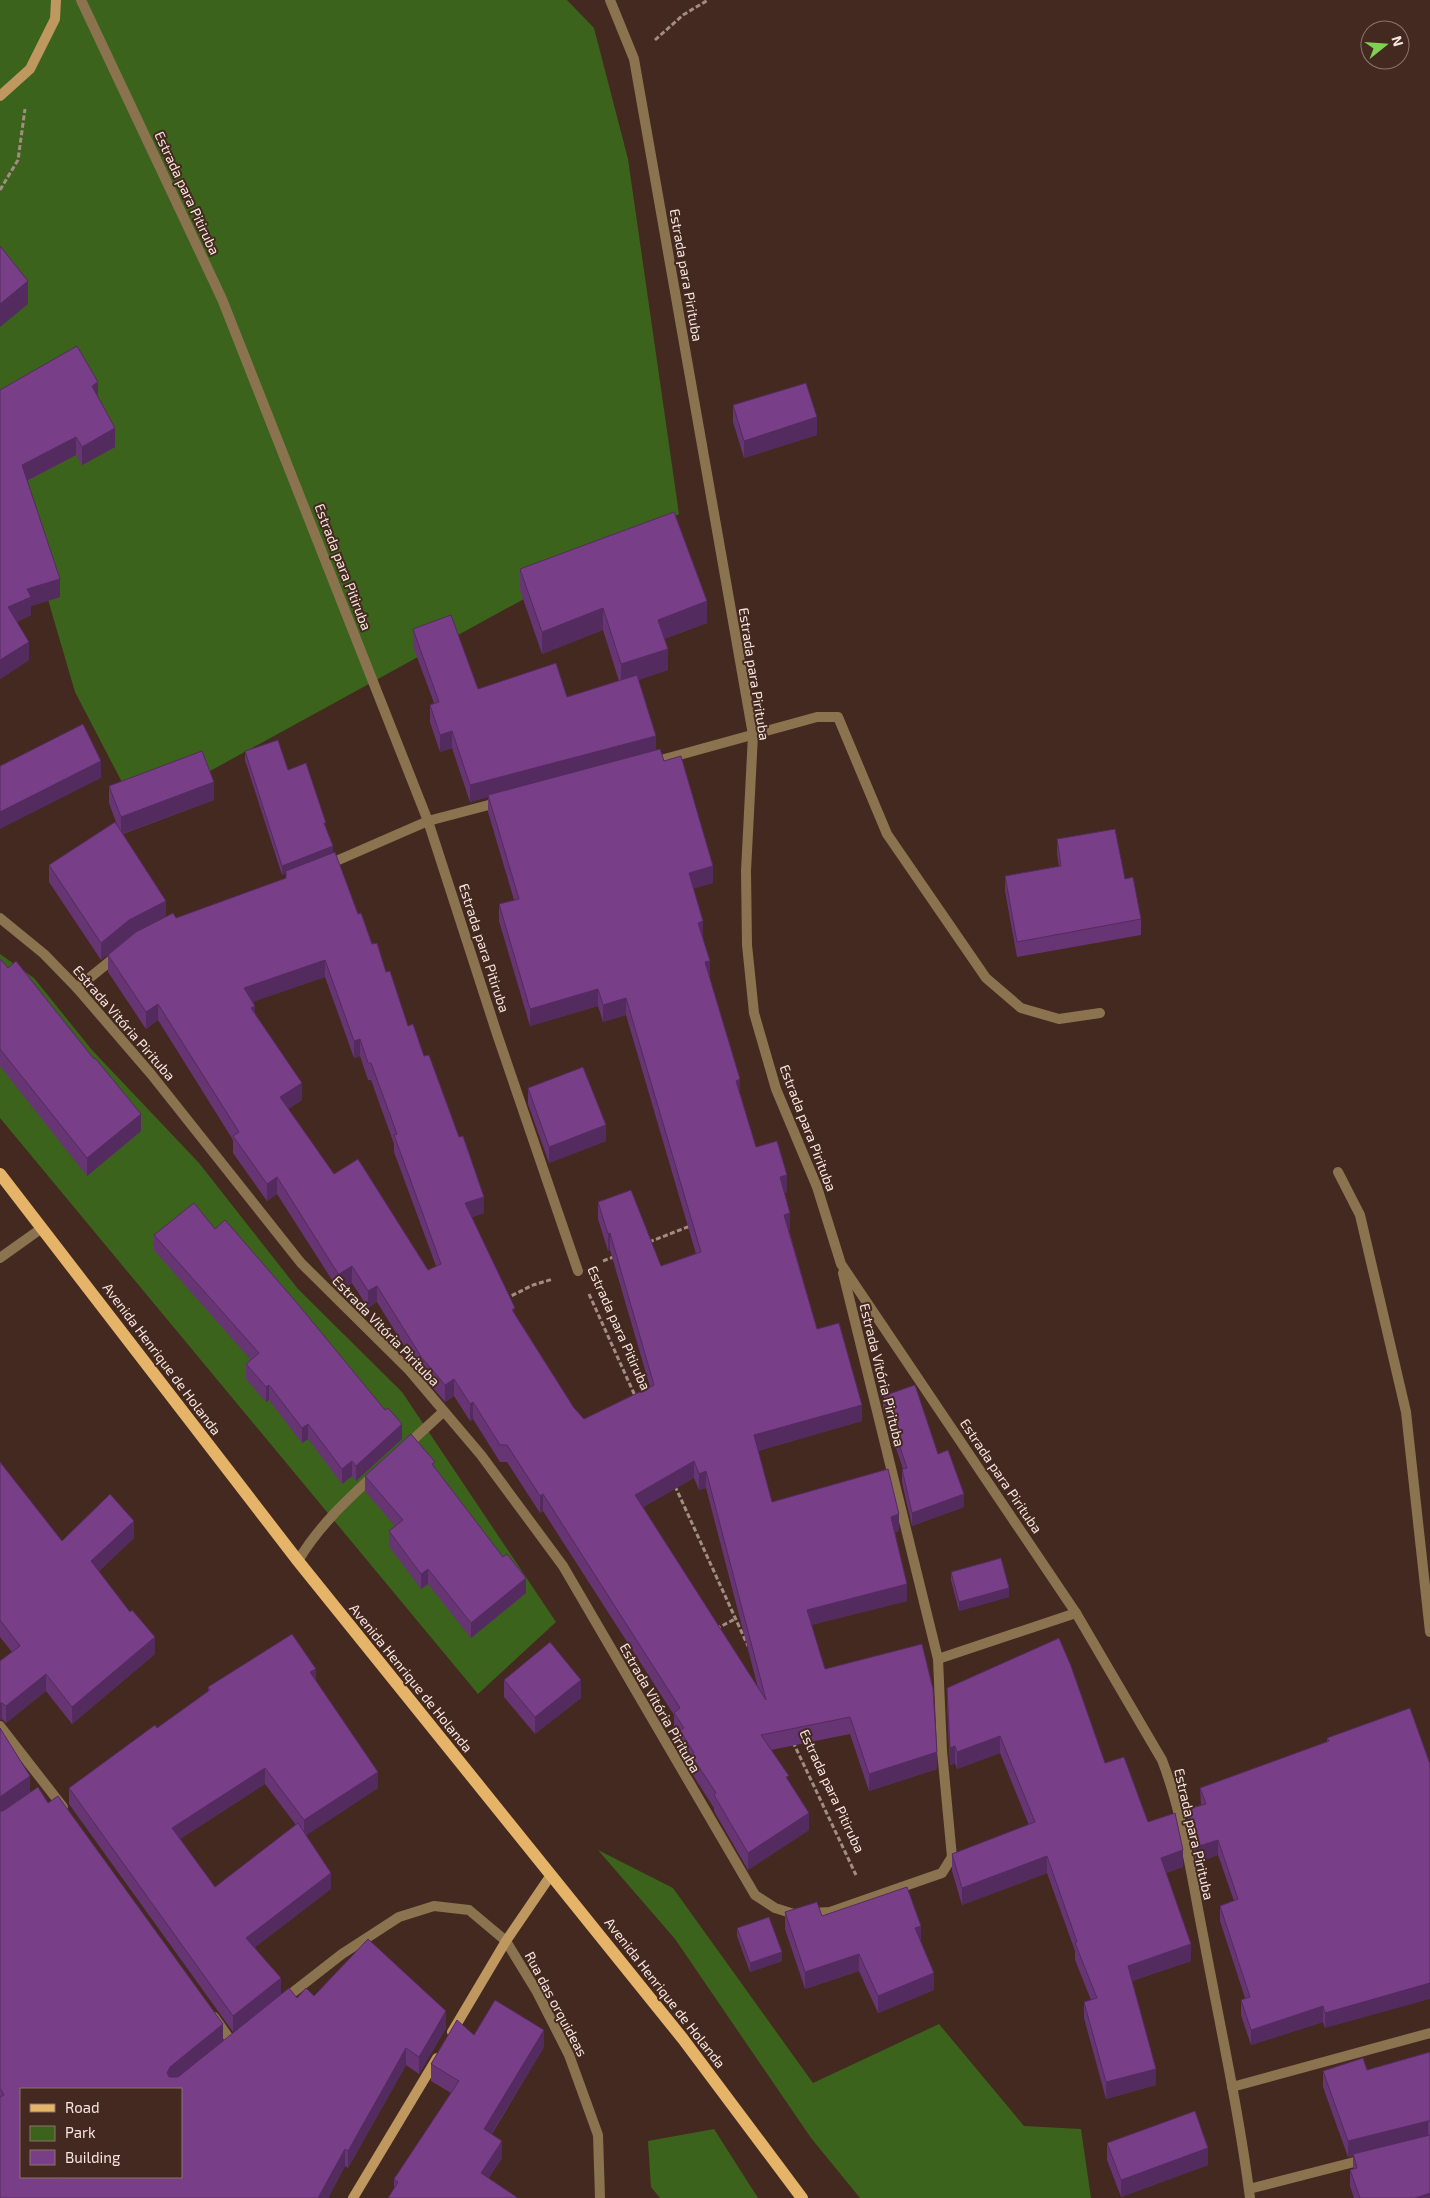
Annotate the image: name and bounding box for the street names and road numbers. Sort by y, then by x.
street label: Estrada para Pitiruba [151,128,224,257]
street label: Estrada para Pirituba [666,207,707,343]
street label: Estrada para Pitiruba [311,501,375,633]
street label: Estrada para Pirituba [736,606,773,742]
street label: Estrada para Pitiruba [456,881,513,1014]
street label: Estrada Vitória Pirituba [70,962,179,1084]
street label: Estrada para Pirituba [776,1062,840,1194]
street label: Estrada para Pitiruba [584,1263,655,1393]
street label: Estrada Vitória Pirituba [329,1272,444,1389]
street label: Avenida Henrique de Holanda [100,1279,225,1438]
street label: Estrada Vitória Pirituba [856,1301,909,1448]
street label: Estrada para Pirituba [957,1415,1046,1536]
street label: Avenida Henrique de Holanda [346,1600,477,1755]
street label: Estrada Vitória Pirituba [616,1640,705,1776]
street label: Estrada para Pitiruba [796,1726,869,1855]
street label: Estrada para Pirituba [1171,1766,1218,1901]
street label: Avenida Henrique de Holanda [601,1914,729,2071]
street label: Rua das orquideas [522,1948,591,2059]

